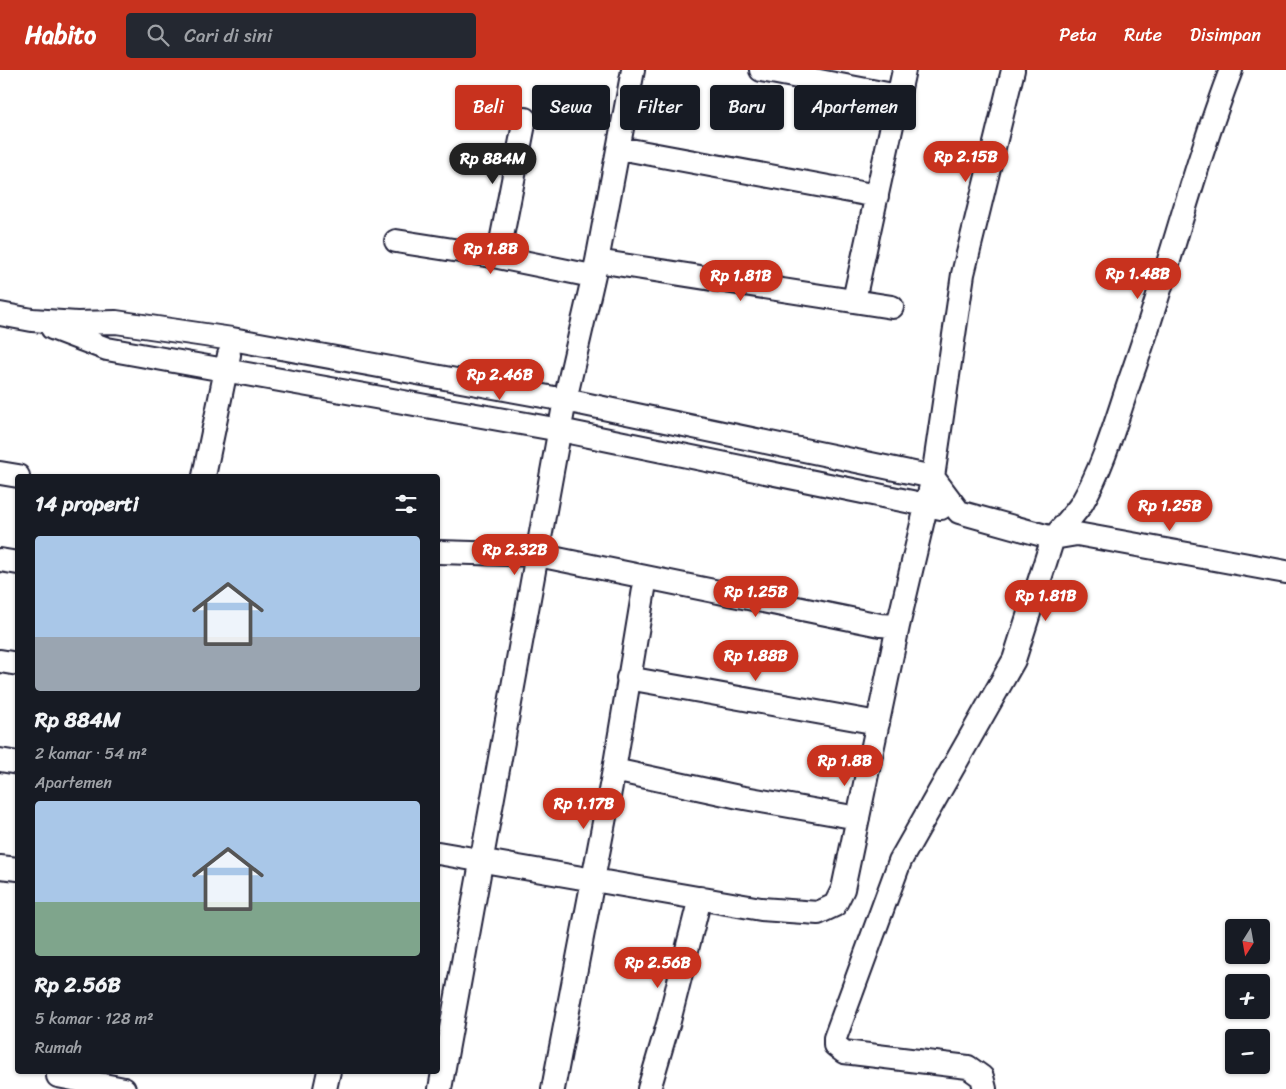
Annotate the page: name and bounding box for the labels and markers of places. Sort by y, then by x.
pin: Rp 2.15B [914,140,1018,183]
pin: Rp 884M [447,142,539,185]
pin: Rp 1.8B [445,232,537,275]
pin: Rp 1.48B [1086,258,1190,300]
pin: Rp 1.81B [689,260,793,302]
pin: Rp 2.46B [448,358,552,401]
pin: Rp 1.25B [1118,490,1222,532]
pin: Rp 2.32B [463,534,567,576]
pin: Rp 1.25B [704,576,808,618]
pin: Rp 1.81B [994,580,1098,622]
pin: Rp 1.88B [704,640,808,682]
pin: Rp 1.8B [799,744,891,787]
pin: Rp 1.17B [532,788,636,830]
pin: Rp 2.56B [606,946,710,989]

